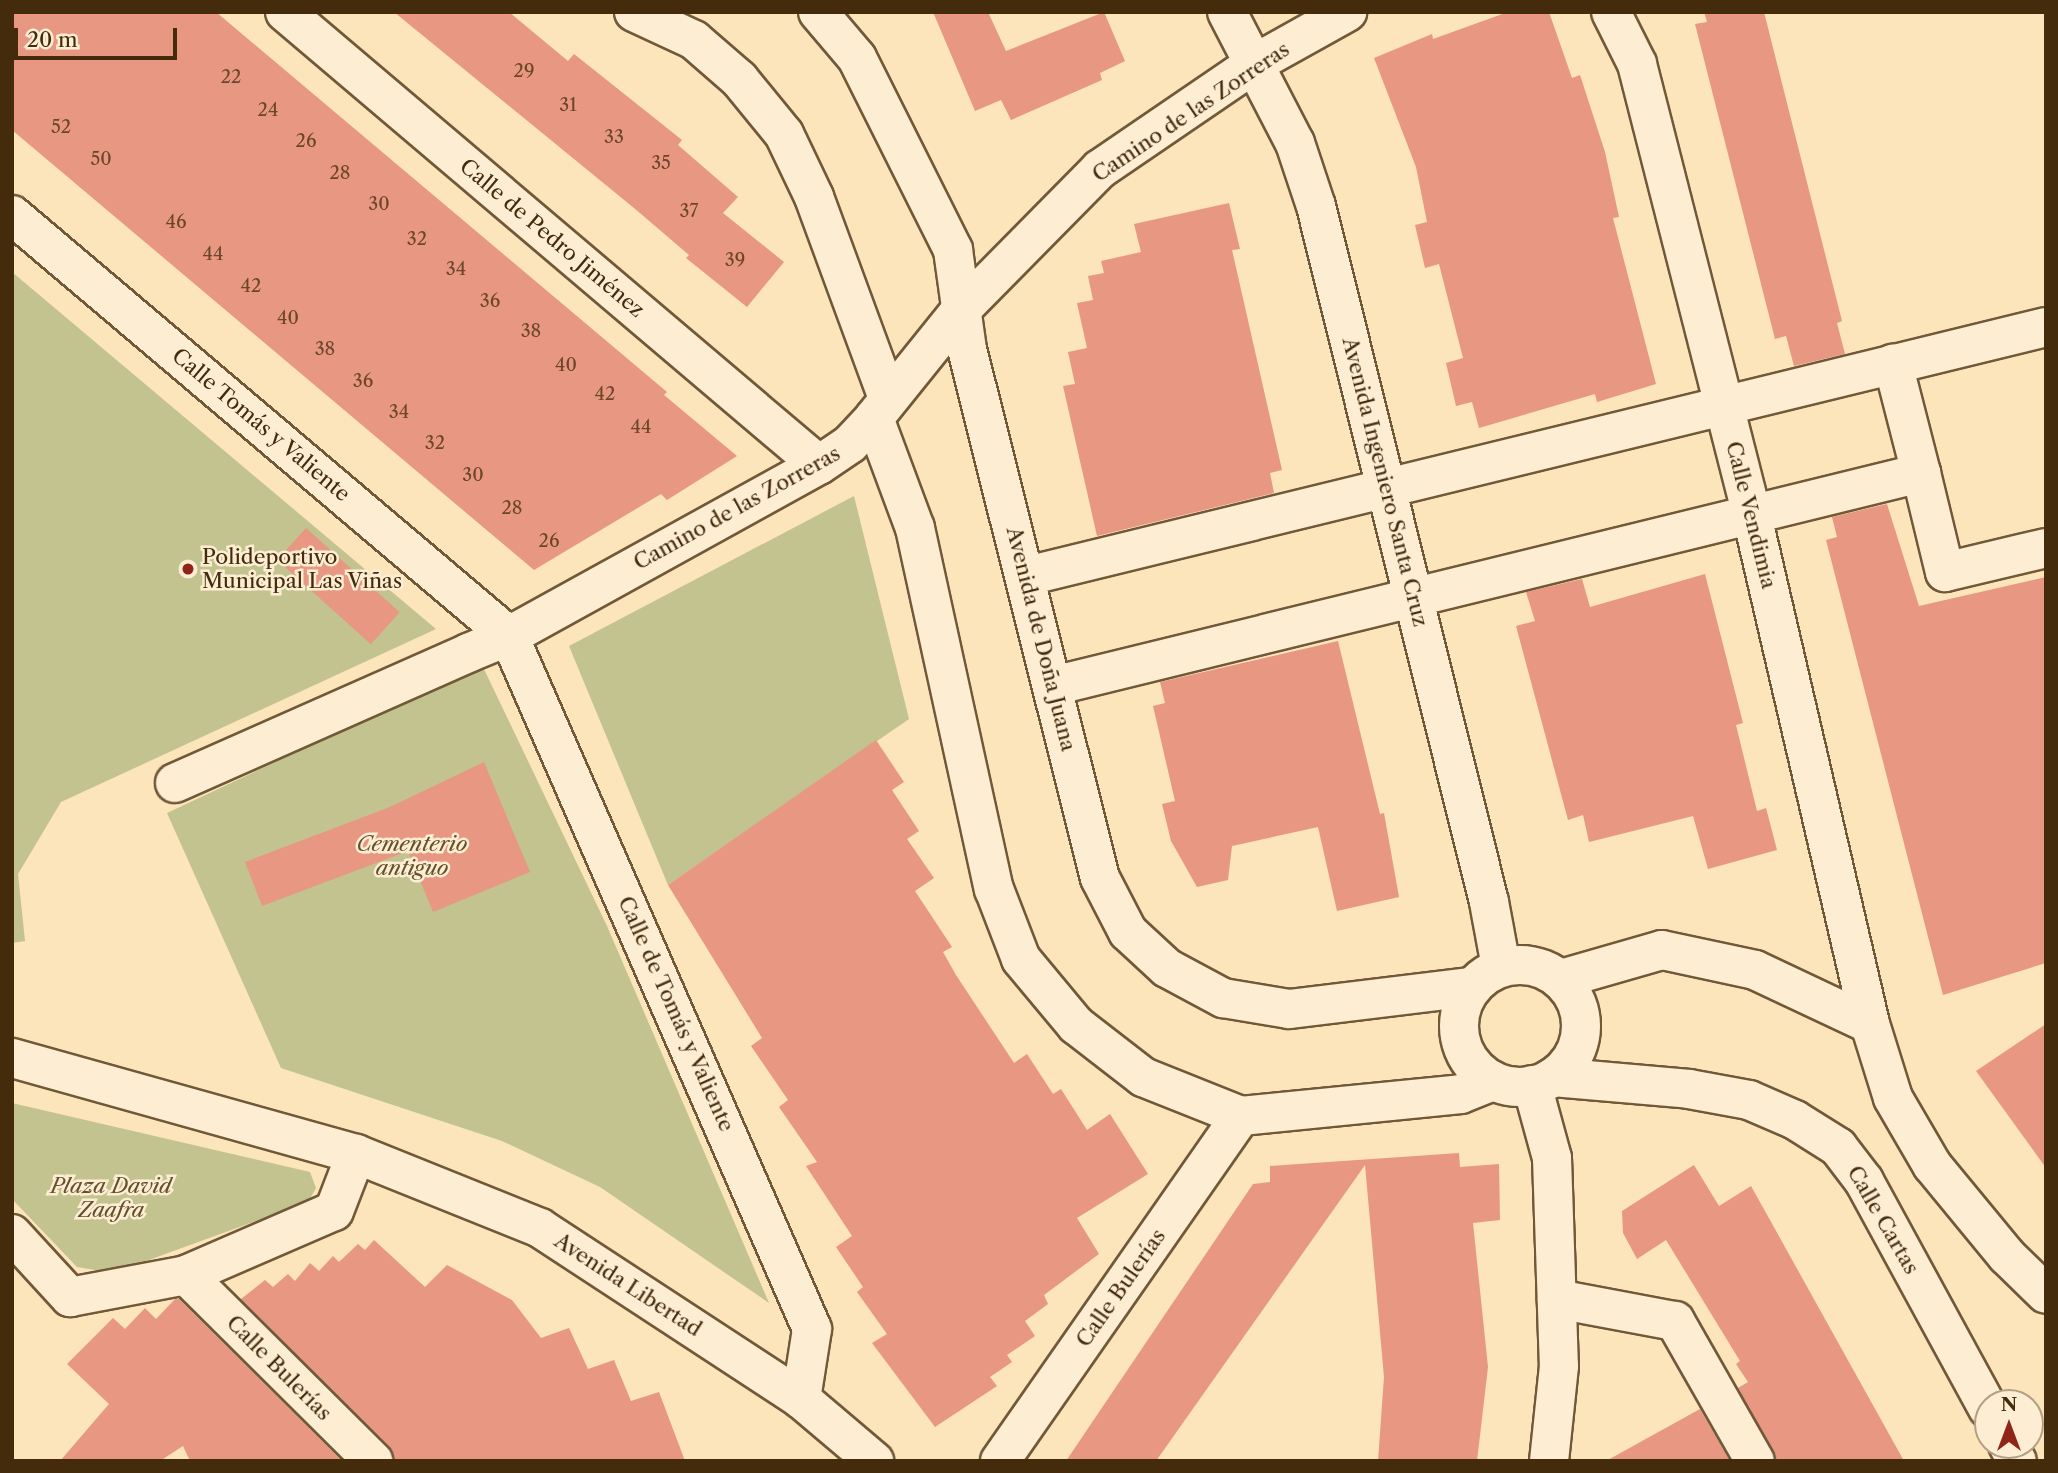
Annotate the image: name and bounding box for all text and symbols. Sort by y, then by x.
scale bar [18,14,180,58]
text: 20 m [27,27,78,52]
street label: Camino de las Zorreras [1088,37,1294,187]
house number: 29 [514,60,534,82]
house number: 22 [221,66,241,88]
house number: 31 [559,94,577,116]
house number: 24 [258,99,278,121]
house number: 52 [51,116,71,138]
house number: 33 [604,126,624,148]
house number: 26 [296,130,316,152]
house number: 50 [90,148,112,170]
house number: 35 [651,152,671,174]
street label: Calle de Pedro Jiménez [455,153,649,323]
house number: 28 [329,162,351,184]
house number: 30 [368,193,390,215]
house number: 37 [680,200,698,222]
house number: 46 [166,211,186,233]
house number: 32 [407,228,427,250]
house number: 44 [203,243,223,265]
house number: 39 [725,249,745,271]
house number: 34 [446,258,466,280]
house number: 42 [241,275,261,297]
house number: 36 [480,290,500,312]
house number: 40 [277,307,299,329]
house number: 38 [521,320,541,342]
street label: Avenida Ingeniero Santa Cruz [1337,335,1433,629]
house number: 38 [315,338,335,360]
street label: Calle Tomás y Valiente [166,342,356,508]
house number: 40 [555,354,577,376]
house number: 36 [353,370,373,392]
house number: 42 [595,383,615,405]
house number: 34 [389,401,409,423]
house number: 44 [631,416,651,438]
house number: 32 [425,432,445,454]
street label: Calle Vendimia [1720,438,1782,592]
street label: Camino de las Zorreras [629,441,845,575]
house number: 30 [462,464,484,486]
house number: 28 [501,497,523,519]
street label: Avenida de Doña Juana [1001,524,1081,754]
house number: 26 [539,530,559,552]
place label: Polideportivo Municipal Las Viñas [202,544,403,594]
marker: Polideportivo Municipal Las Viñas [180,561,196,577]
park label: Cementerio antiguo [357,831,467,881]
street label: Calle de Tomás y Valiente [612,891,740,1137]
street label: Calle Cartas [1842,1161,1924,1279]
park label: Plaza David Zaafra [51,1173,171,1223]
street label: Calle Bulerías [1071,1224,1171,1352]
street label: Avenida Libertad [550,1228,706,1342]
street label: Calle Bulerías [221,1310,337,1426]
north arrow [1974,1389,2044,1459]
text: N [2001,1393,2017,1416]

